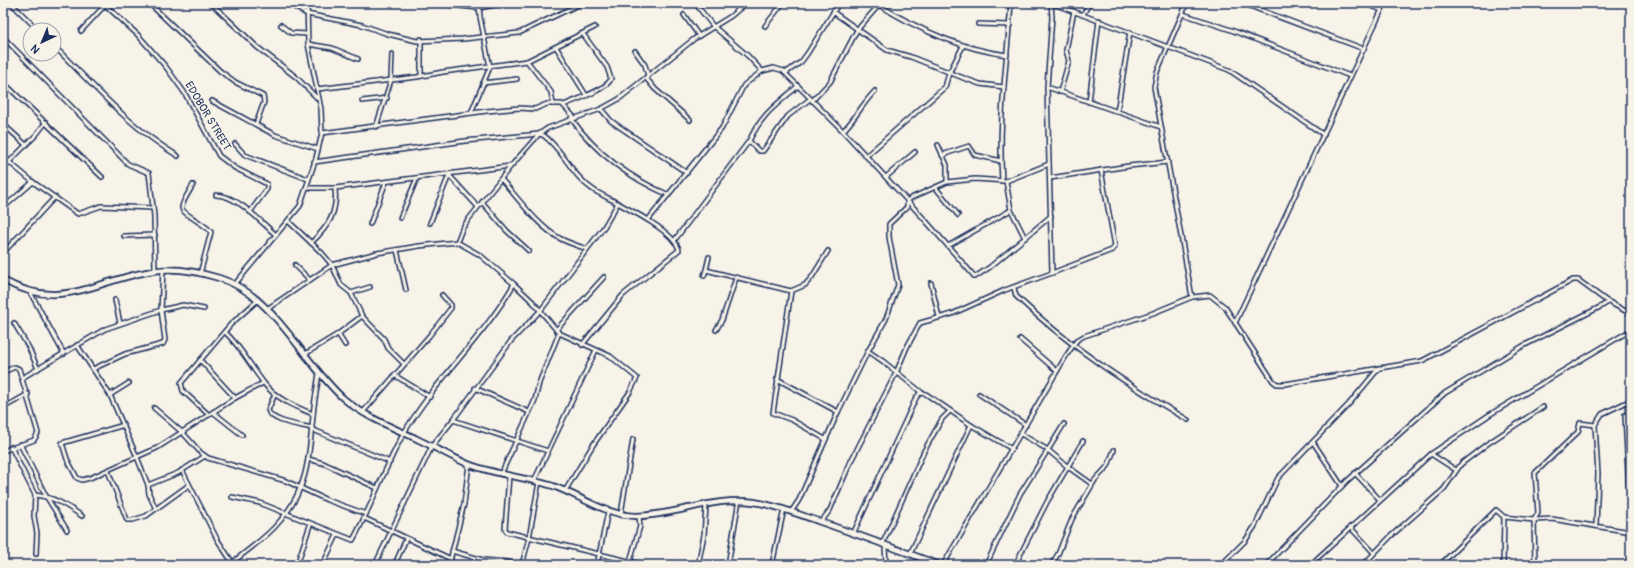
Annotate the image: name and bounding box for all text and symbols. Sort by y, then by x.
north arrow [22,22,62,62]
text: N [28,41,43,56]
street label: EDOBOR STREET [182,79,234,153]

